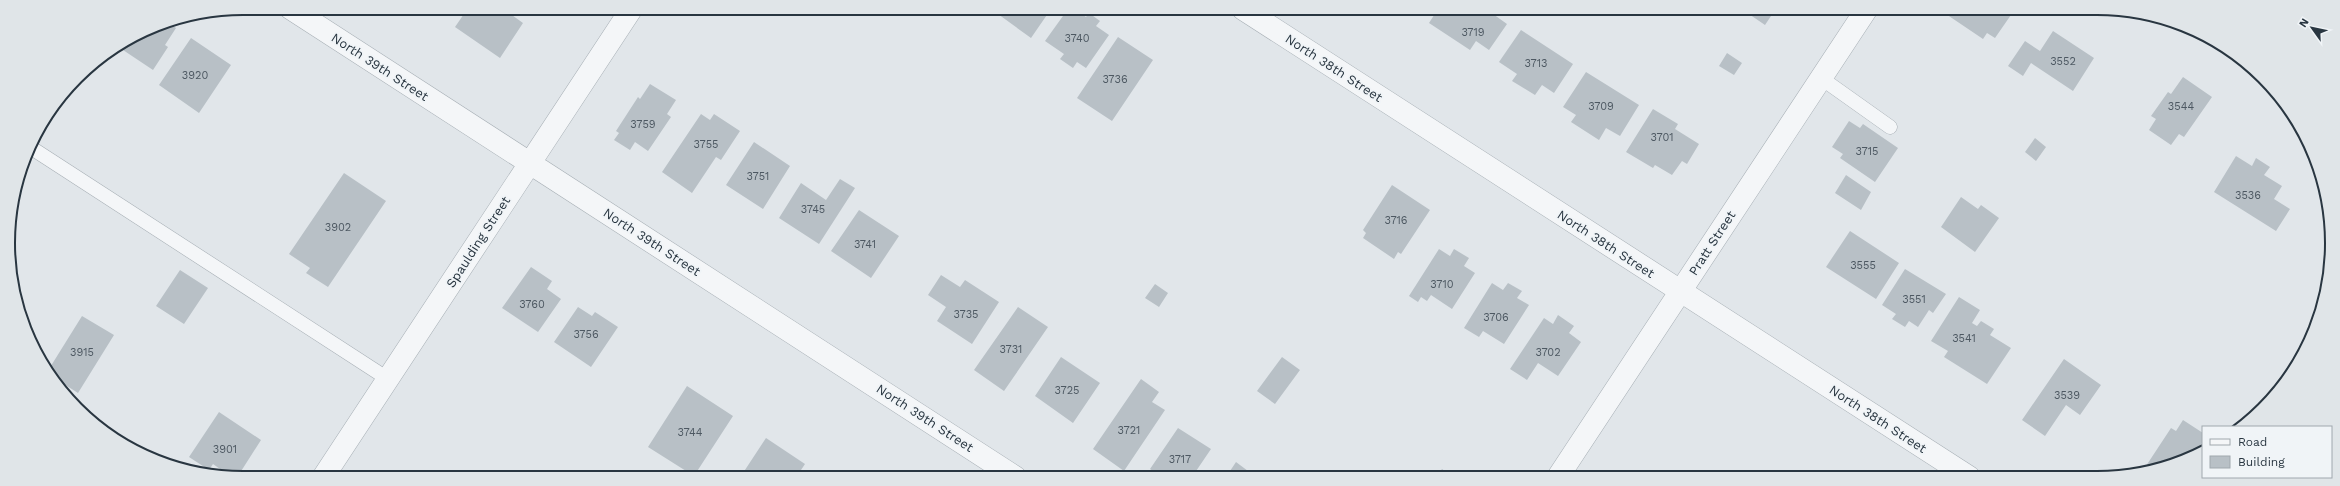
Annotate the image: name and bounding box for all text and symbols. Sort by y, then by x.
north arrow [2292,8,2332,48]
text: N [2296,16,2312,30]
house number: 3719 [1461,26,1485,39]
street label: North 39th Street [329,30,432,104]
street label: North 38th Street [1283,31,1386,105]
house number: 3740 [1065,32,1090,45]
house number: 3552 [2050,55,2076,68]
house number: 3713 [1525,57,1547,70]
house number: 3920 [182,69,208,82]
house number: 3736 [1102,73,1128,86]
house number: 3709 [1588,100,1614,113]
house number: 3544 [2168,100,2194,113]
house number: 3759 [630,118,656,131]
house number: 3701 [1650,131,1674,144]
house number: 3755 [694,138,718,151]
house number: 3715 [1856,145,1878,158]
house number: 3751 [747,170,769,183]
house number: 3536 [2235,189,2261,202]
street label: Spaulding Street [443,193,513,291]
house number: 3745 [801,203,825,216]
street label: North 39th Street [601,205,704,279]
street label: North 38th Street [1555,207,1658,281]
street label: Pratt Street [1686,208,1739,278]
house number: 3716 [1384,214,1408,227]
house number: 3902 [325,221,351,234]
house number: 3741 [854,238,876,251]
house number: 3555 [1850,259,1876,272]
house number: 3710 [1430,278,1454,291]
house number: 3551 [1902,293,1926,306]
house number: 3760 [519,298,545,311]
house number: 3735 [954,308,978,321]
house number: 3706 [1483,311,1509,324]
house number: 3756 [573,328,599,341]
house number: 3541 [1952,332,1976,345]
house number: 3731 [1000,343,1022,356]
house number: 3915 [70,346,94,359]
house number: 3702 [1535,346,1561,359]
street label: North 39th Street [874,381,977,455]
street label: North 38th Street [1827,382,1930,456]
house number: 3725 [1055,384,1079,397]
house number: 3539 [2054,389,2080,402]
house number: 3721 [1118,424,1140,437]
house number: 3744 [678,426,703,439]
legend [2202,426,2332,478]
text: Road [2238,435,2267,449]
house number: 3901 [213,443,237,456]
house number: 3717 [1169,453,1191,466]
text: Building [2238,455,2285,469]

